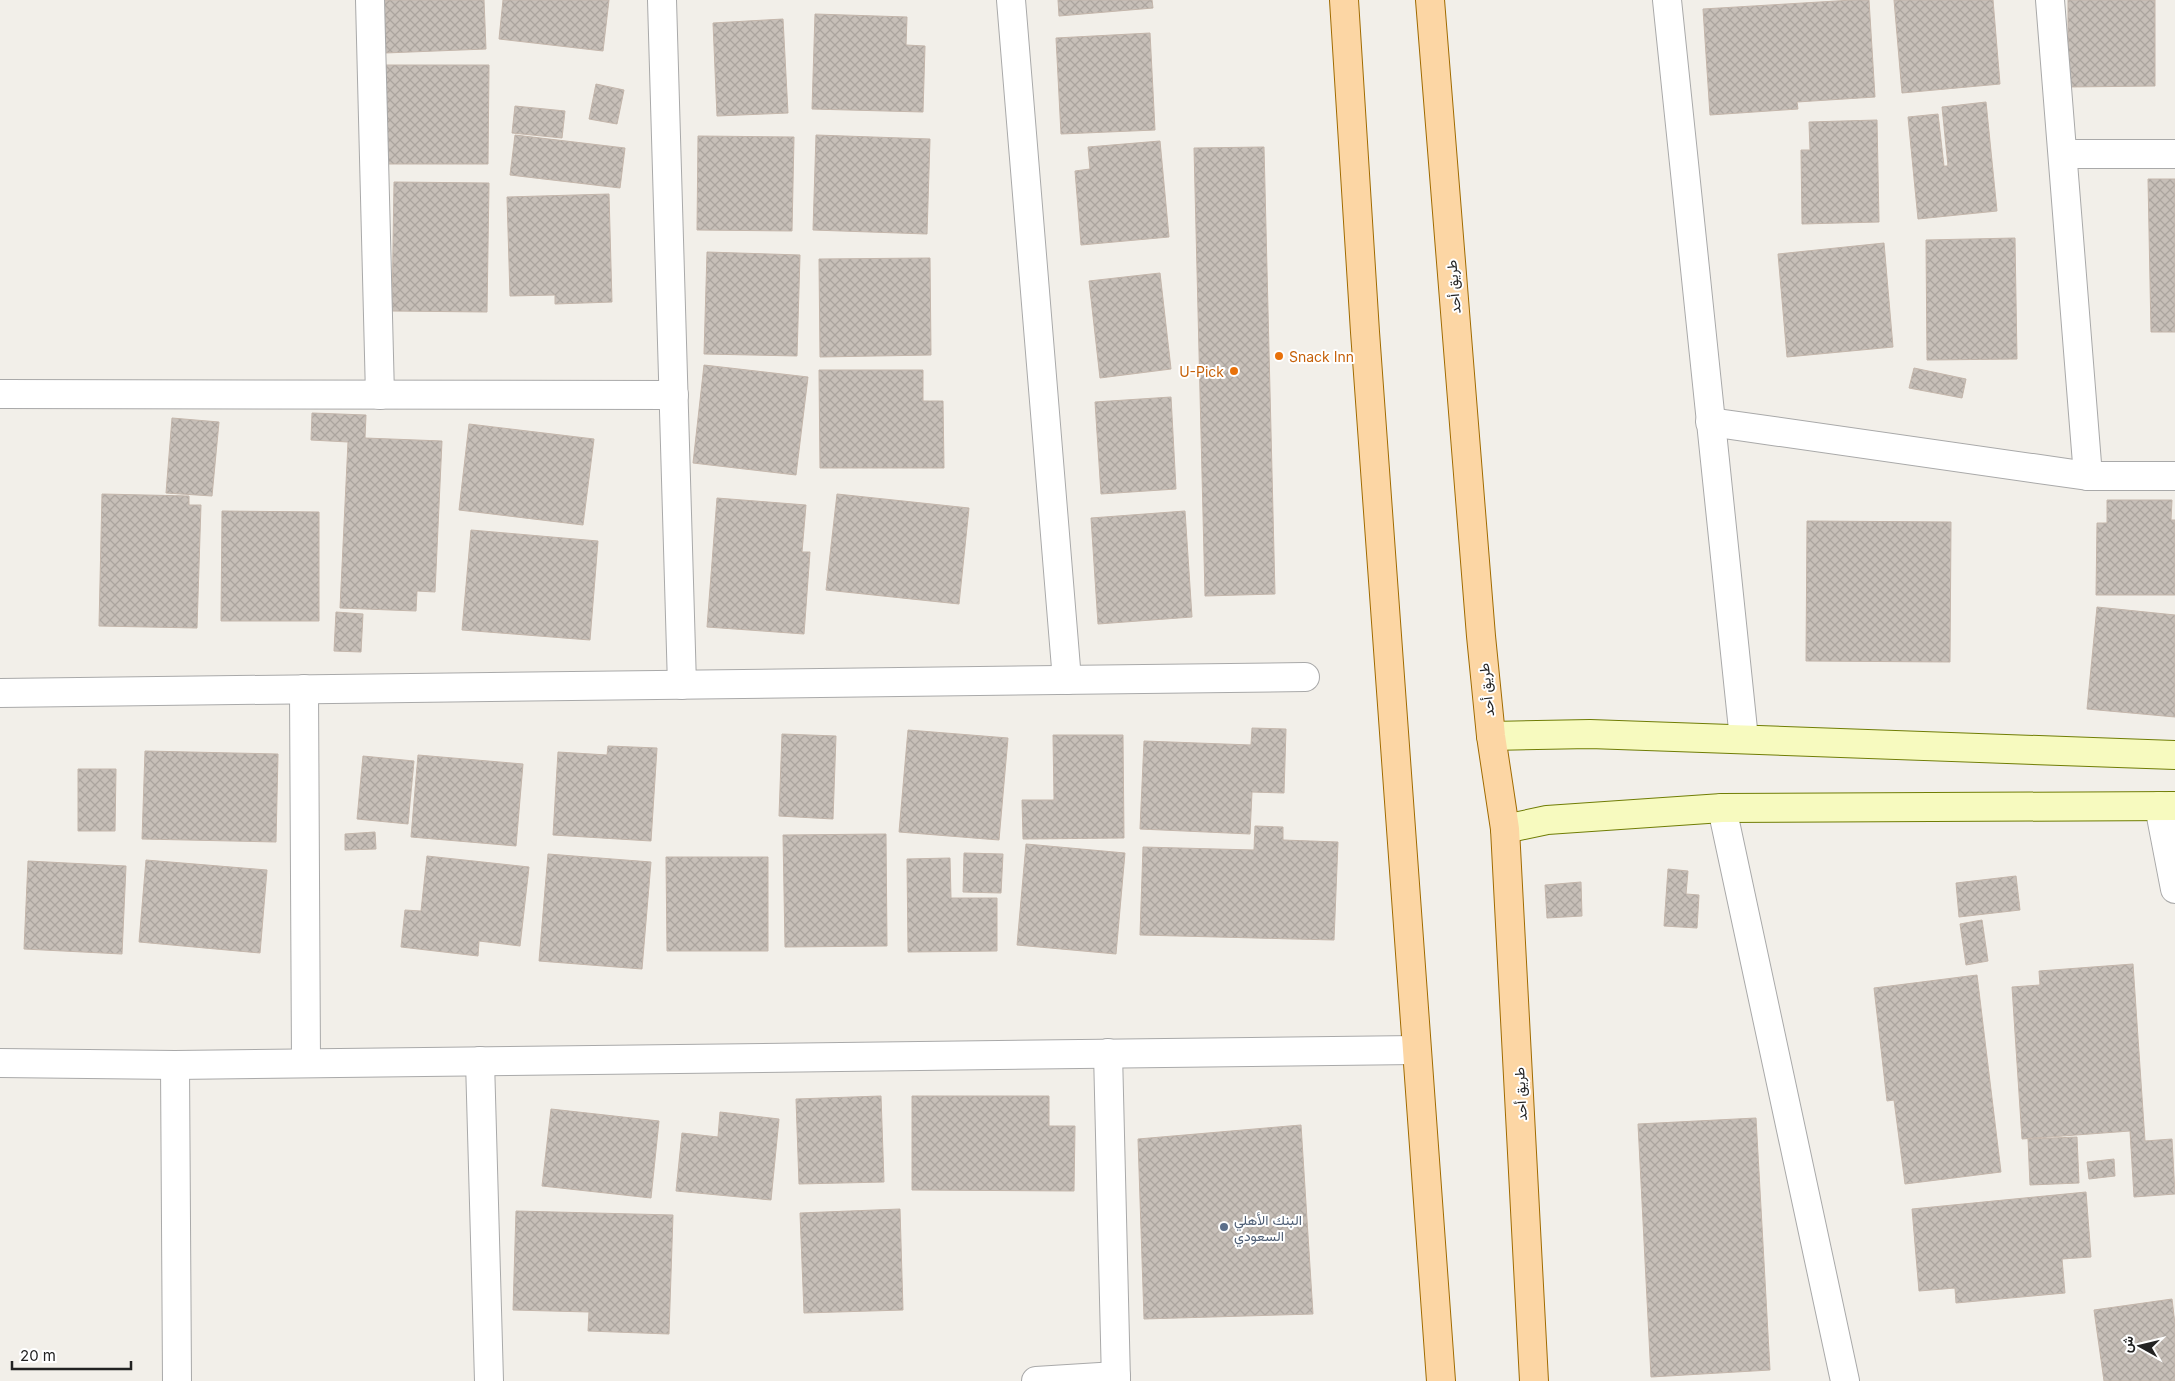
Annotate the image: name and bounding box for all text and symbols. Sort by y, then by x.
street label: طريق أحد [1442,259,1465,314]
place label: Snack Inn [1289,348,1354,365]
marker: Snack Inn [1273,350,1285,362]
place label: U-Pick [1179,363,1224,380]
marker: U-Pick [1228,365,1240,377]
street label: طريق أحد [1475,662,1498,718]
street label: طريق أحد [1510,1067,1531,1121]
place label: البنك الأهلي السعودي [1234,1211,1302,1248]
marker: البنك الأهلي السعودي [1218,1221,1230,1233]
north arrow [2115,1321,2165,1371]
text: ش [2117,1334,2137,1354]
scale bar [12,1338,131,1370]
text: 20 m [20,1346,56,1365]

